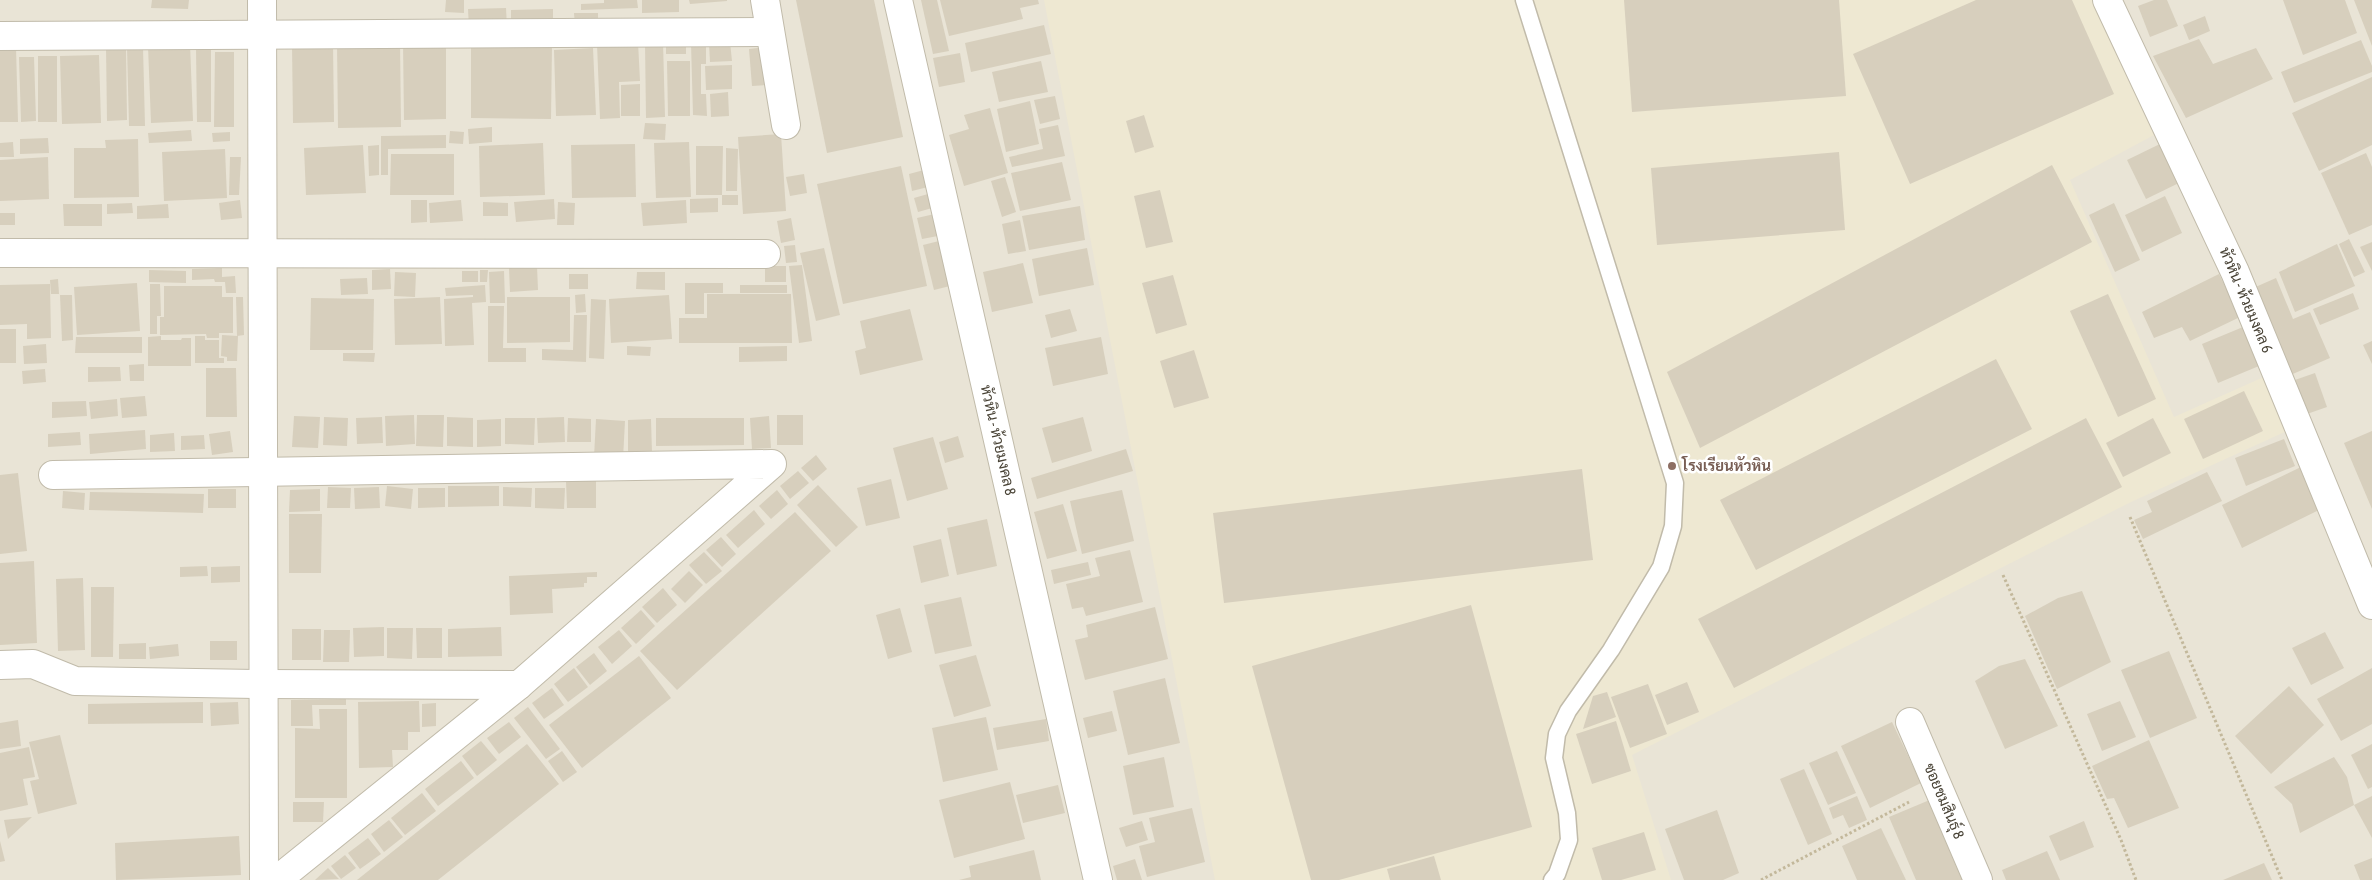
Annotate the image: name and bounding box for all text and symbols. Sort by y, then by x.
street label: หัวหิน - ห้วยมงคล 6 [2217,244,2277,355]
street label: หัวหิน - ห้วยมงคล 8 [978,383,1020,497]
place label: โรงเรียนหัวหิน [1681,455,1771,474]
marker: โรงเรียนหัวหิน [1666,460,1678,472]
street label: ซอยชมสินธุ์ 8 [1918,760,1969,842]

